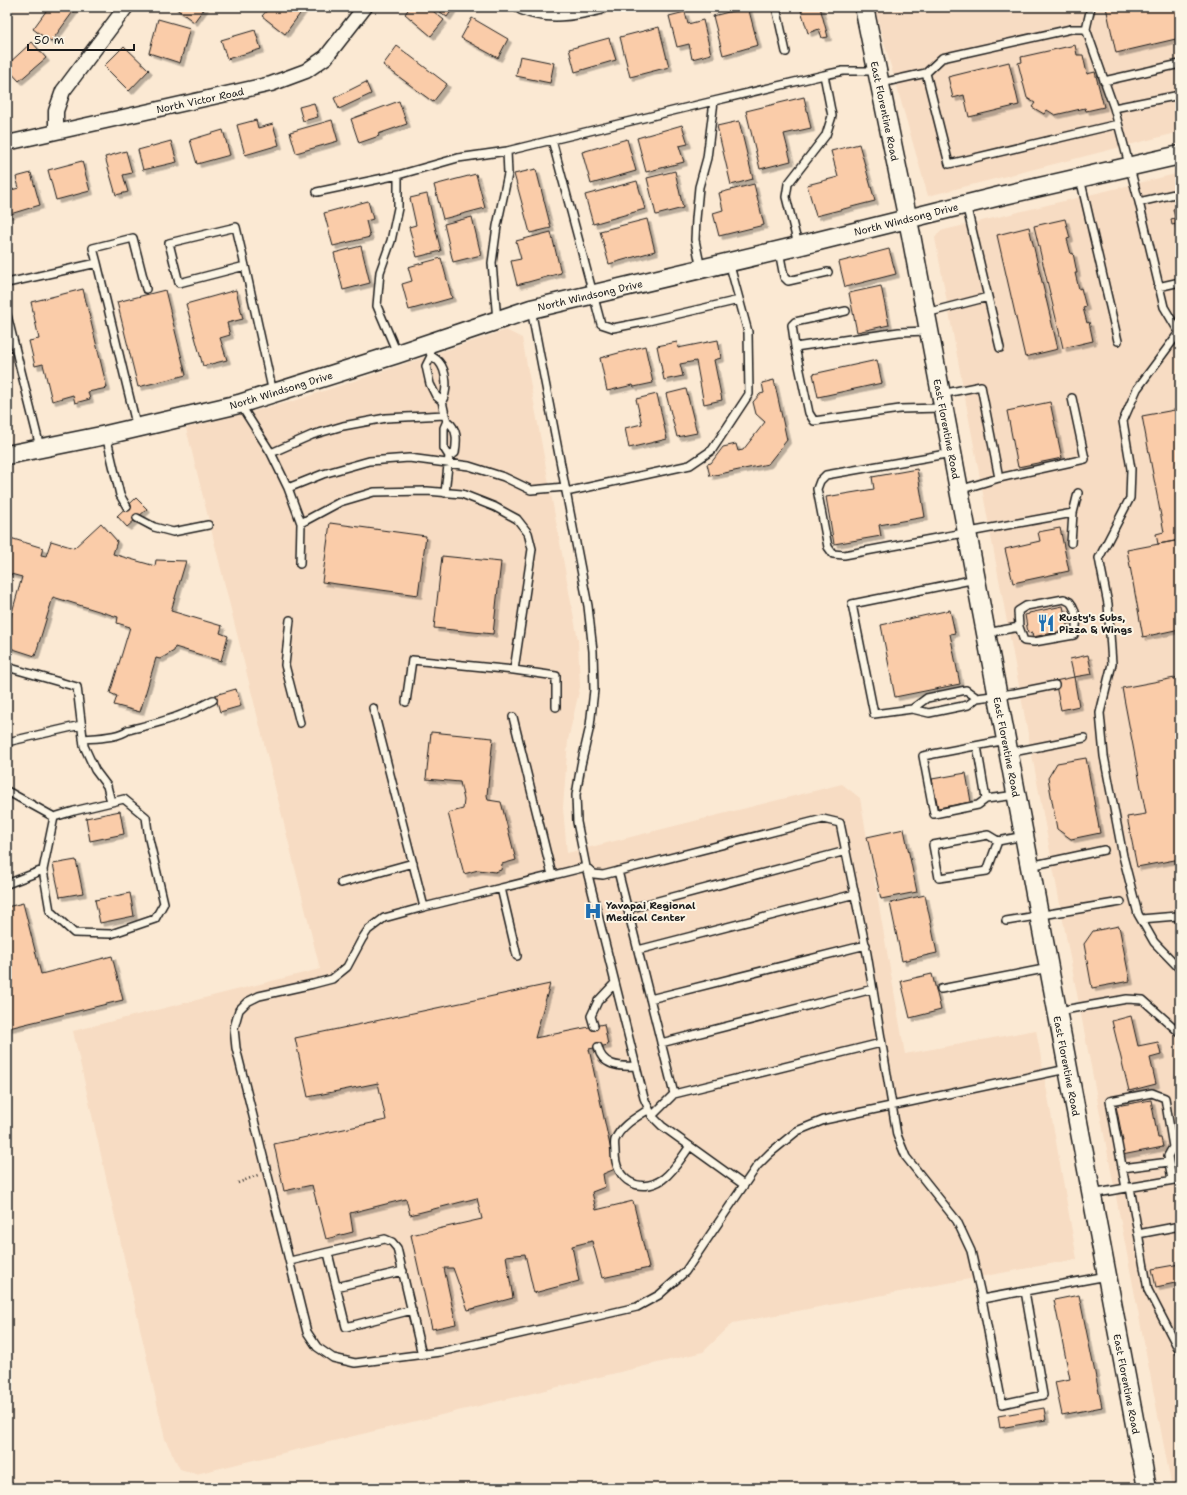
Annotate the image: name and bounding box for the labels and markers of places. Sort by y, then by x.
place label: Rusty's Subs, Pizza & Wings [1059,611,1132,636]
restaurant icon: Rusty's Subs, Pizza & Wings [1036,613,1056,633]
place label: Yavapai Regional Medical Center [606,899,696,924]
hospital icon: Yavapai Regional Medical Center [583,901,603,921]

